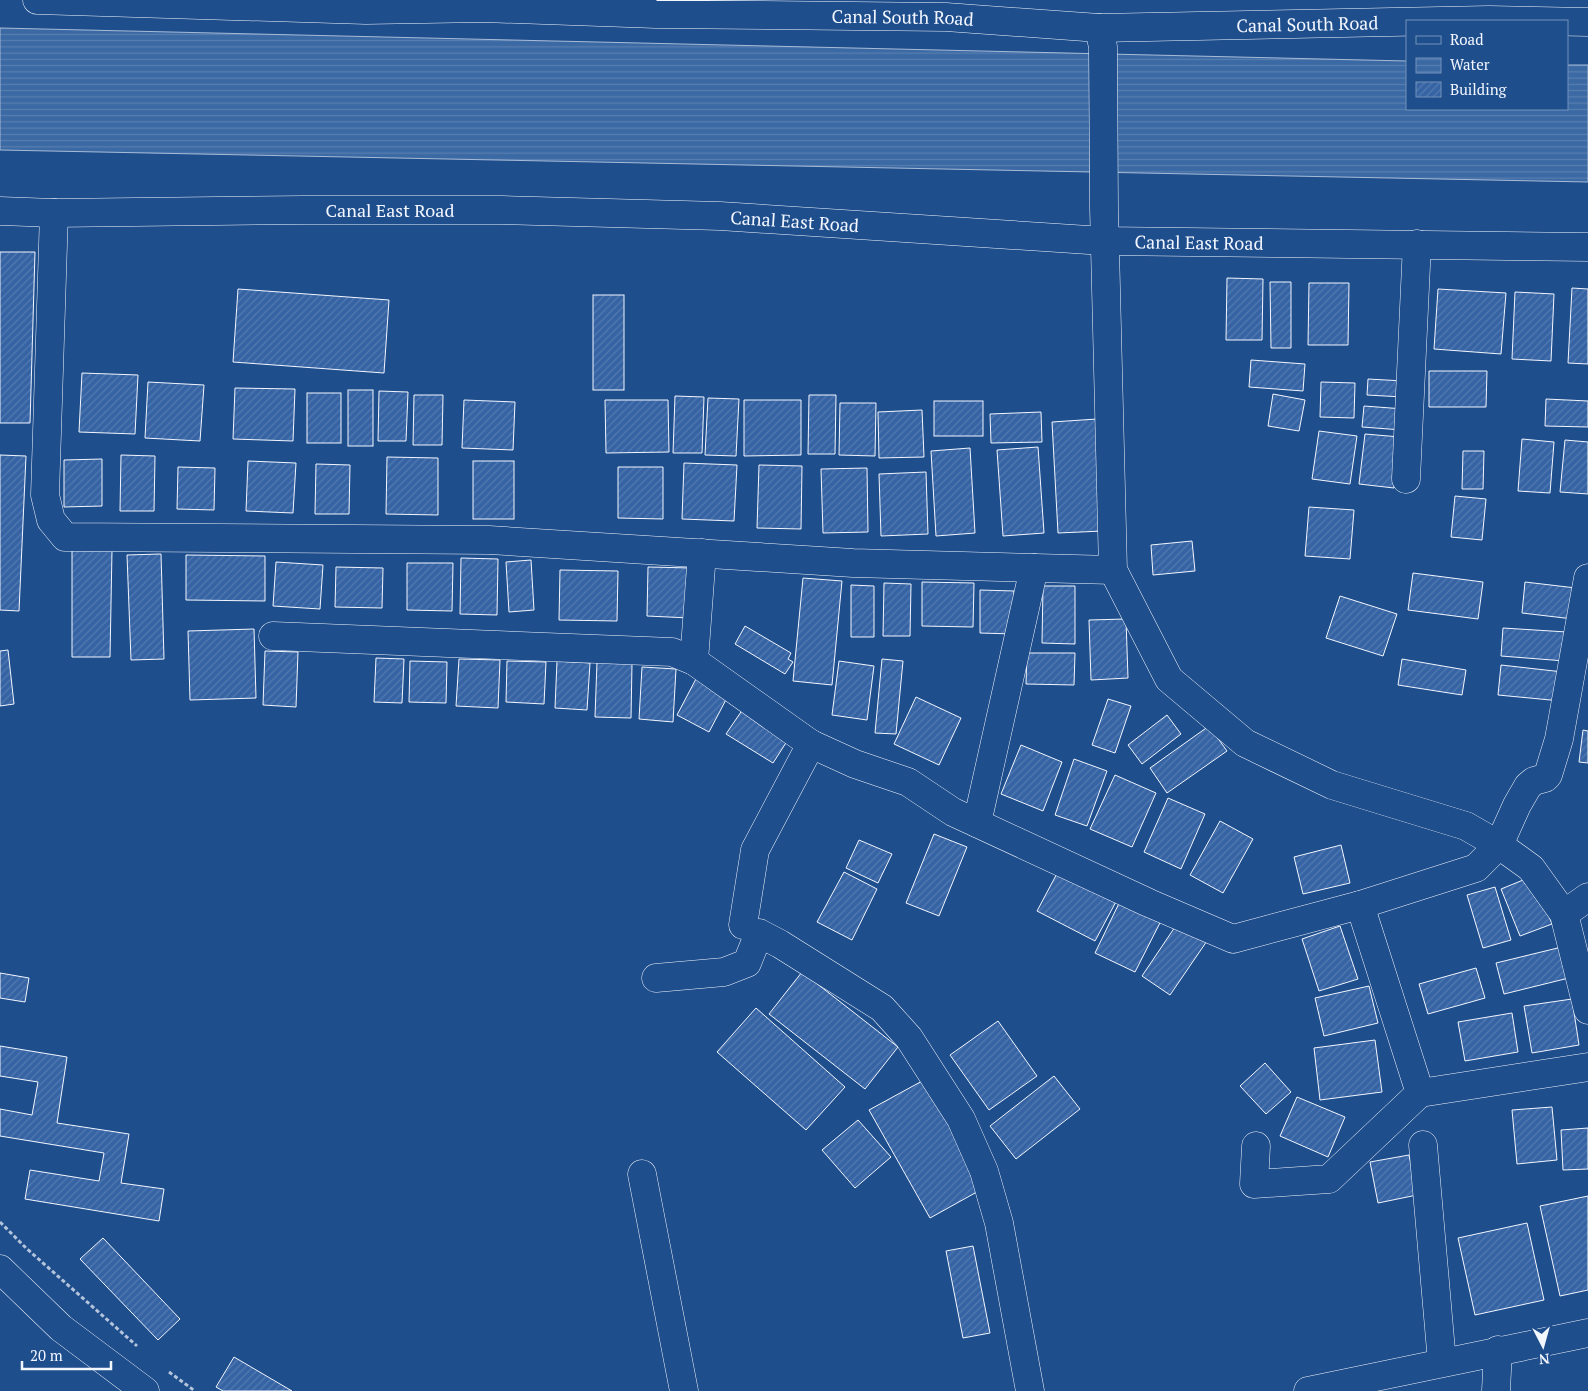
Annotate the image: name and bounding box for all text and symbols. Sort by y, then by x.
street label: Canal South Road [832,4,975,31]
street label: Canal South Road [1236,10,1379,37]
legend [1406,20,1568,110]
text: Road [1450,29,1483,49]
text: Water [1450,54,1490,74]
text: Building [1450,79,1508,99]
street label: Canal East Road [325,198,454,222]
street label: Canal East Road [730,205,860,237]
street label: Canal East Road [1134,229,1264,255]
north arrow [1518,1321,1568,1371]
scale bar [22,1338,111,1370]
text: 20 m [30,1345,63,1365]
text: N [1538,1349,1551,1369]

